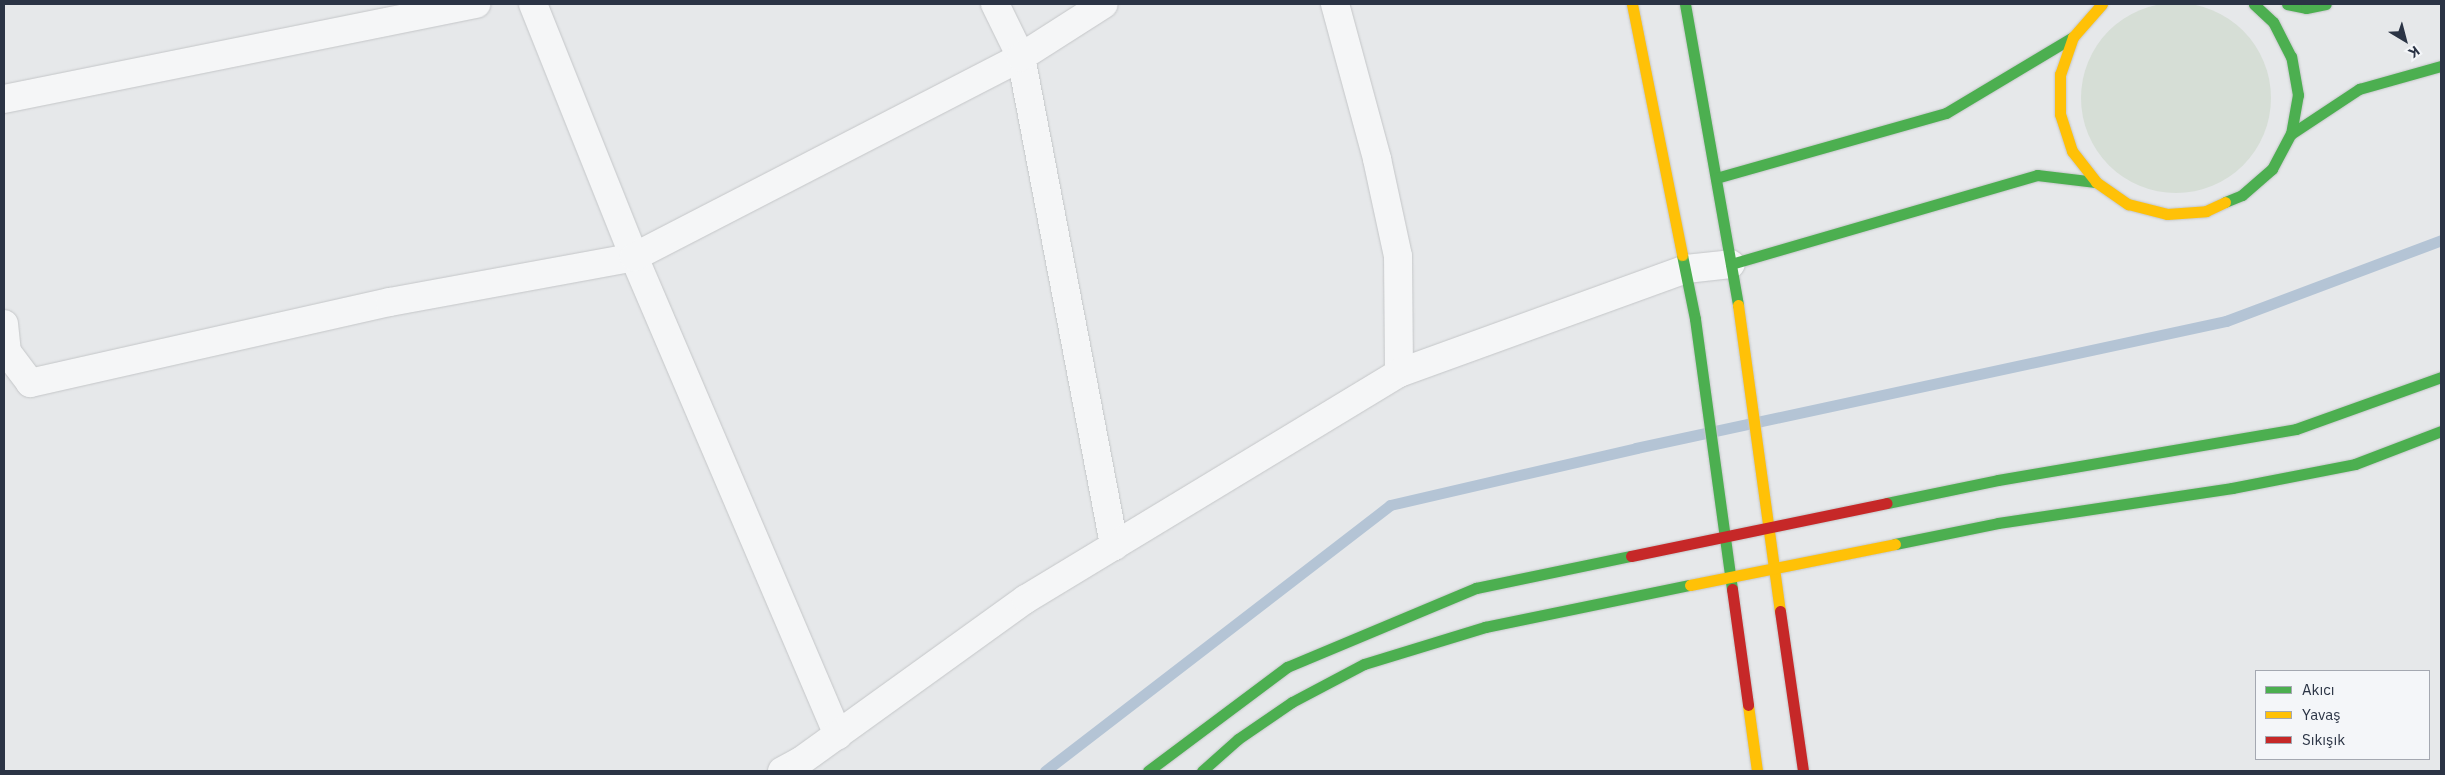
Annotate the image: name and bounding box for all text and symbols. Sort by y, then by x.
north arrow [2380,15,2430,65]
text: K [2405,42,2423,62]
legend [2255,670,2430,760]
text: Akıcı [2302,680,2335,699]
text: Yavaş [2302,705,2341,724]
text: Sıkışık [2302,730,2345,749]

